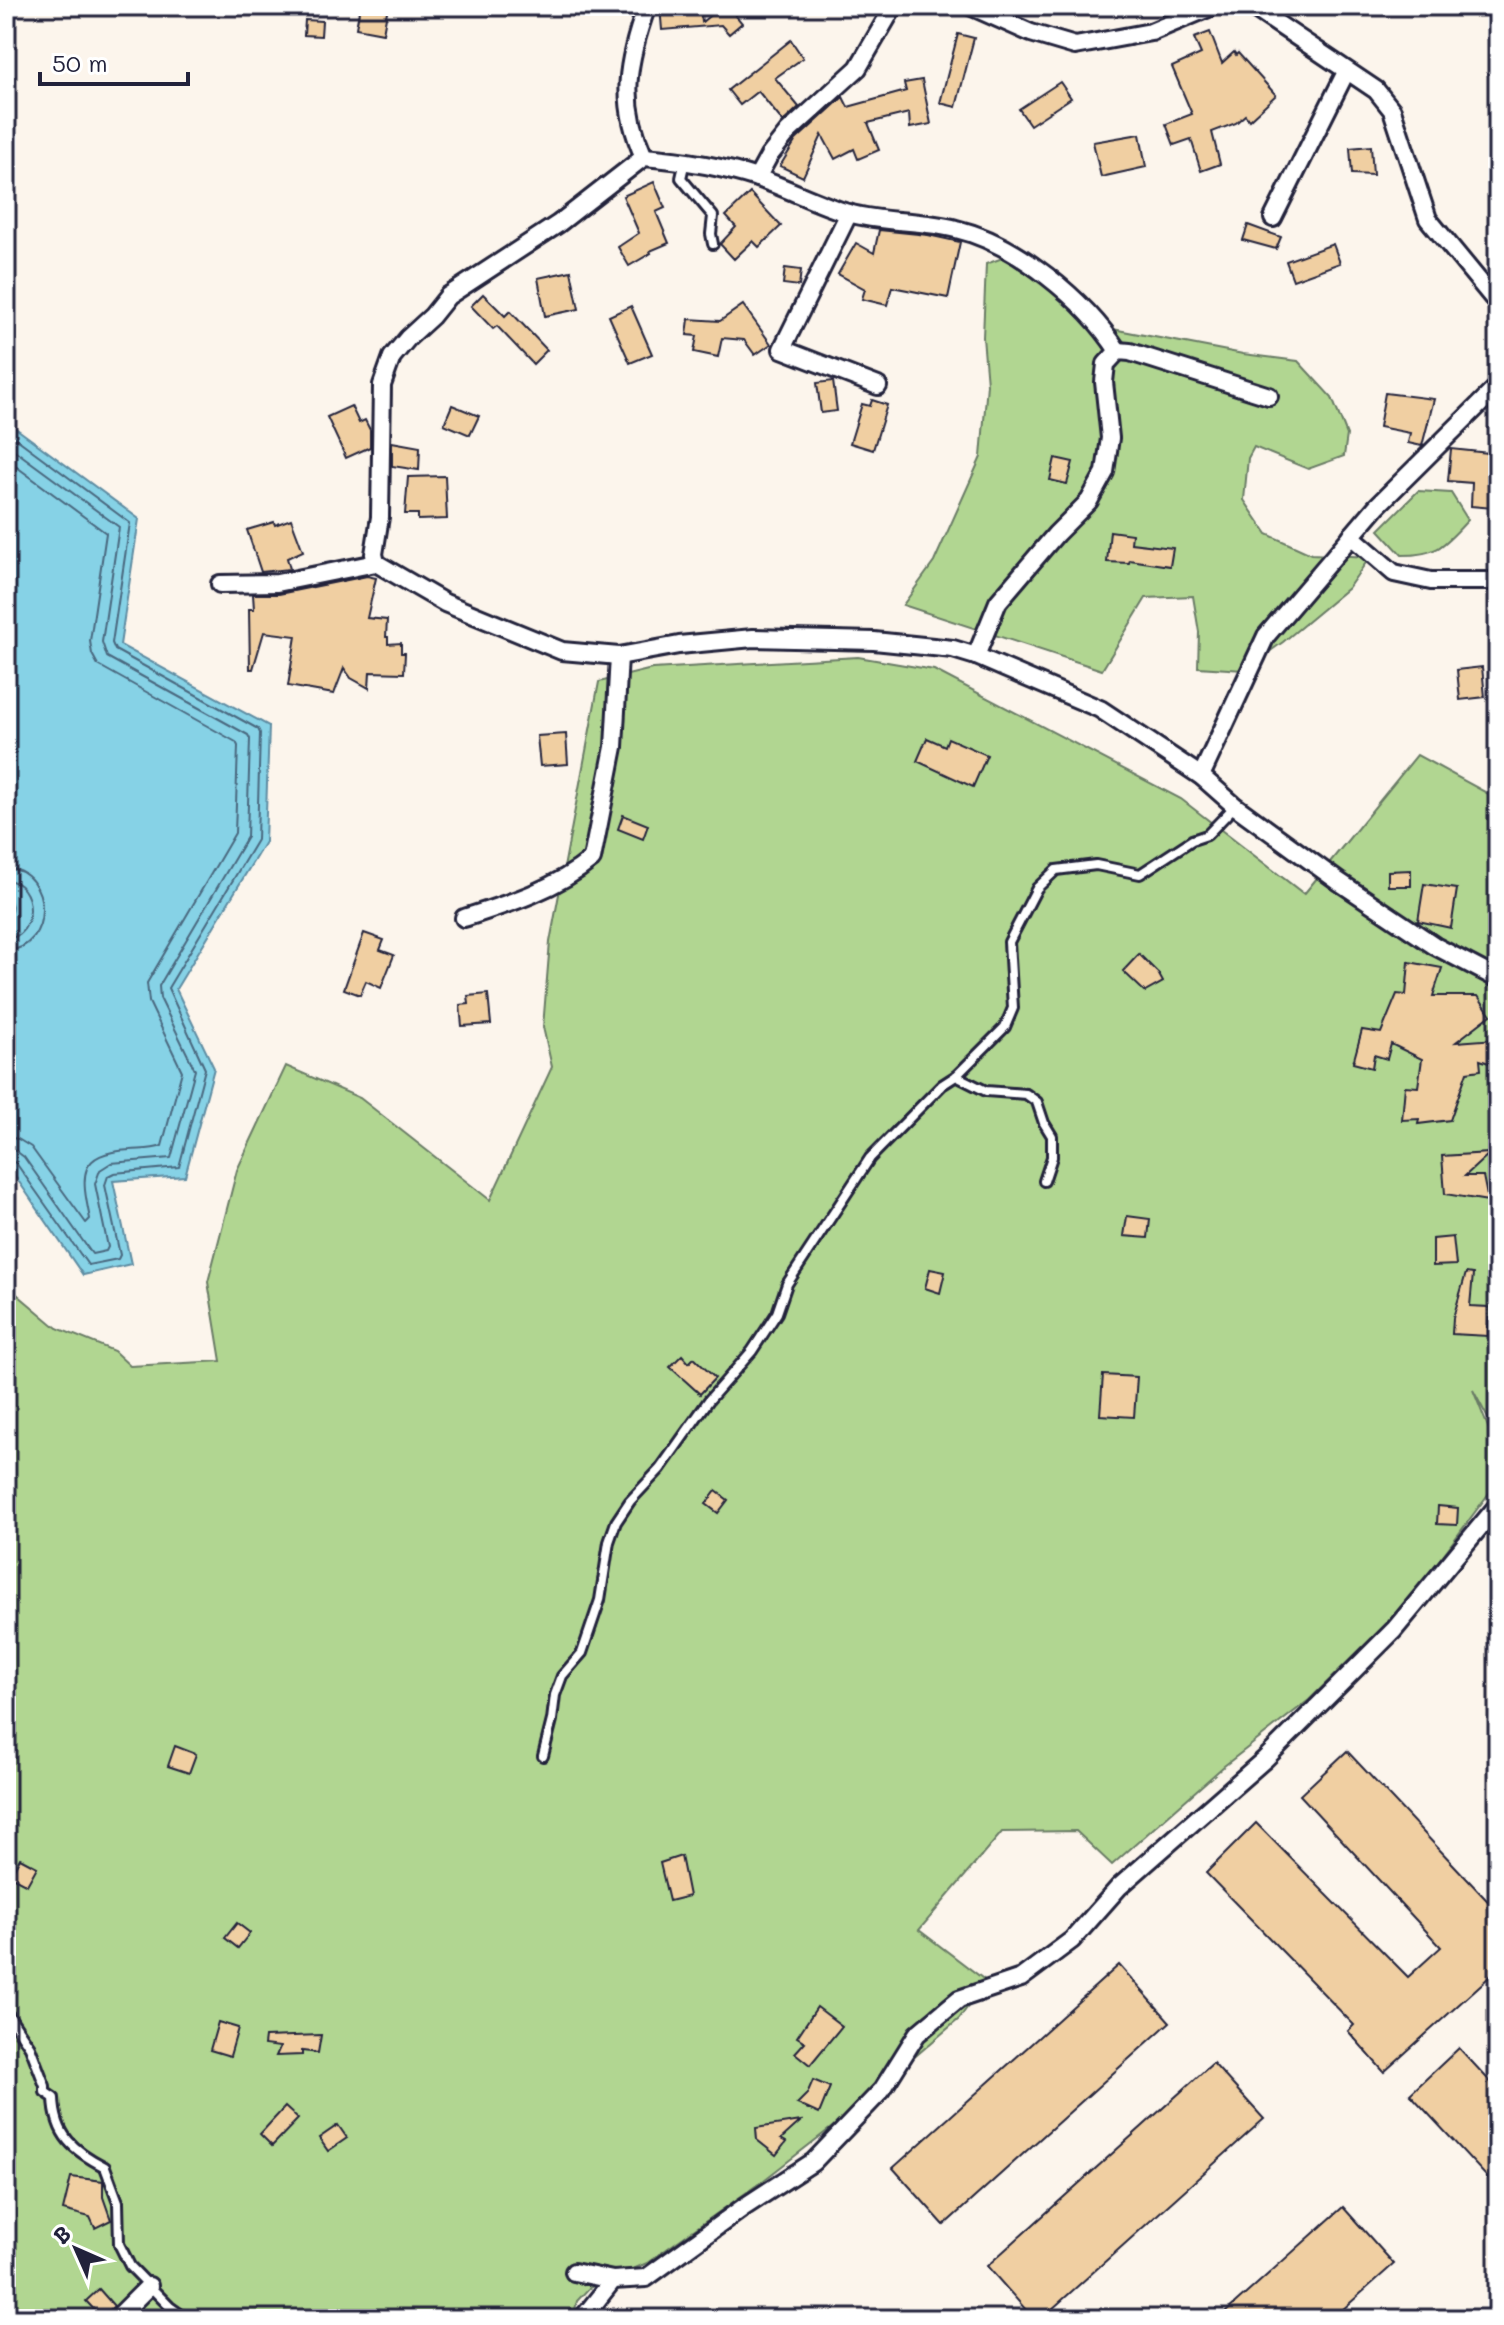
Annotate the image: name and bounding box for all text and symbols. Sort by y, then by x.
scale bar [40,36,188,86]
text: 50 m [52,47,108,78]
north arrow [36,2209,116,2289]
text: B [46,2219,77,2250]

